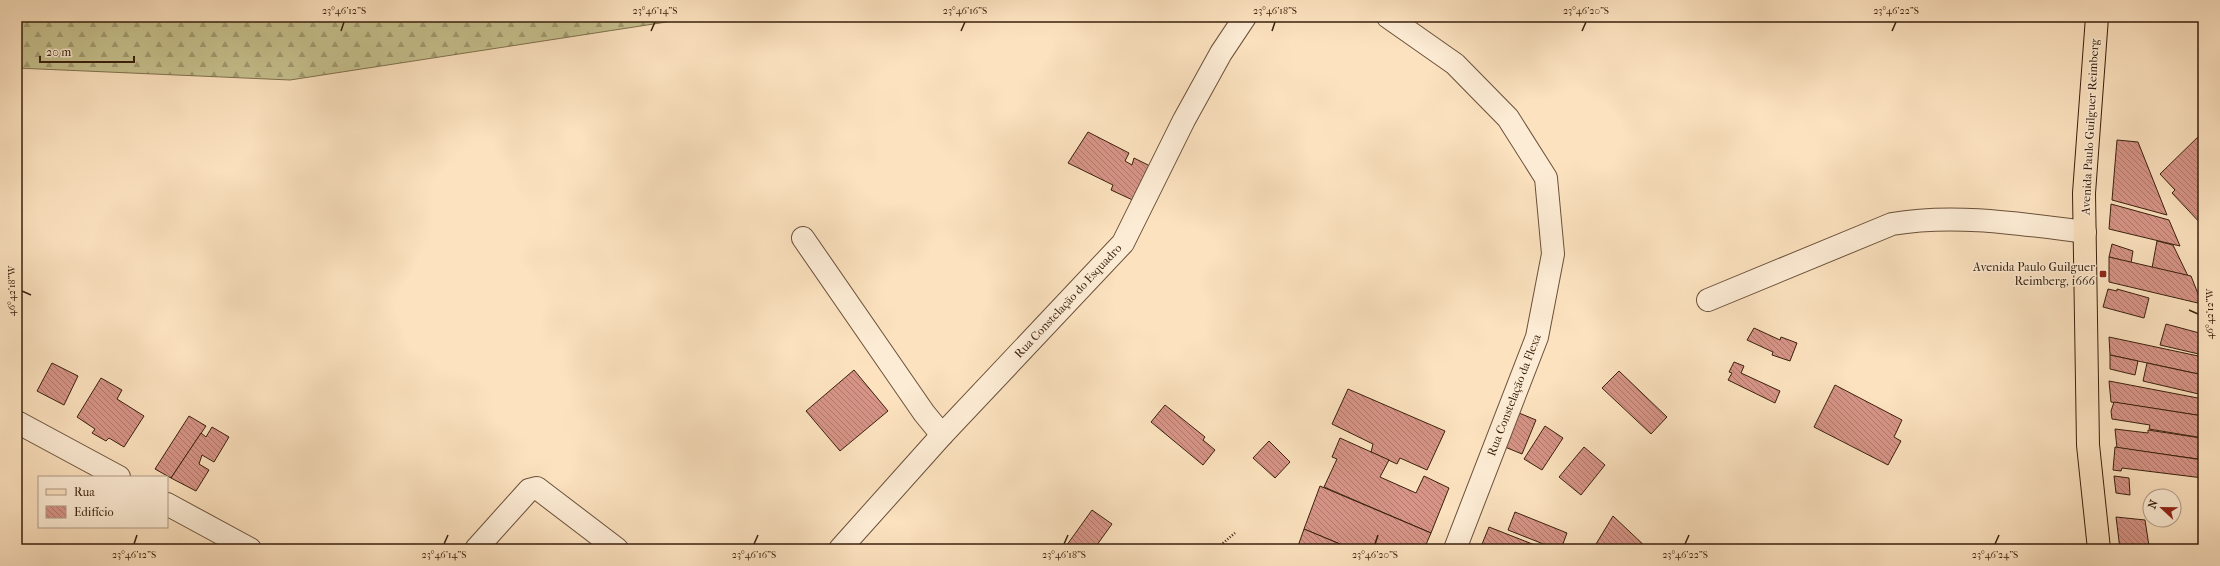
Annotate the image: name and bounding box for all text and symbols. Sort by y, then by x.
text: 23°46'12"S [322,5,366,17]
text: 23°46'14"S [633,5,677,17]
text: 23°46'16"S [943,5,987,17]
text: 23°46'18"S [1253,5,1297,17]
text: 23°46'20"S [1563,5,1609,17]
text: 23°46'22"S [1873,5,1919,17]
scale bar [40,38,134,64]
street label: Avenida Paulo Guilguer Reimberg [2078,38,2102,216]
text: 20 m [46,45,71,59]
street label: Rua Constelação do Esquadro [1012,241,1125,362]
place label: Avenida Paulo Guilguer Reimberg, 1666 [1972,260,2096,288]
text: 46°42'18"W [6,265,18,316]
marker: Avenida Paulo Guilguer Reimberg, 1666 [2098,269,2108,279]
text: 46°42'12"W [2204,288,2216,339]
street label: Rua Constelação da Flexa [1484,332,1545,458]
legend [38,476,168,528]
text: Rua [74,485,95,499]
north arrow [2142,488,2182,528]
text: N [2146,498,2161,511]
text: Edifício [74,505,114,519]
text: 23°46'12"S [112,549,156,561]
text: 23°46'14"S [422,549,466,561]
text: 23°46'16"S [732,549,776,561]
text: 23°46'18"S [1042,549,1086,561]
text: 23°46'20"S [1352,549,1398,561]
text: 23°46'22"S [1662,549,1708,561]
text: 23°46'24"S [1972,549,2018,561]

